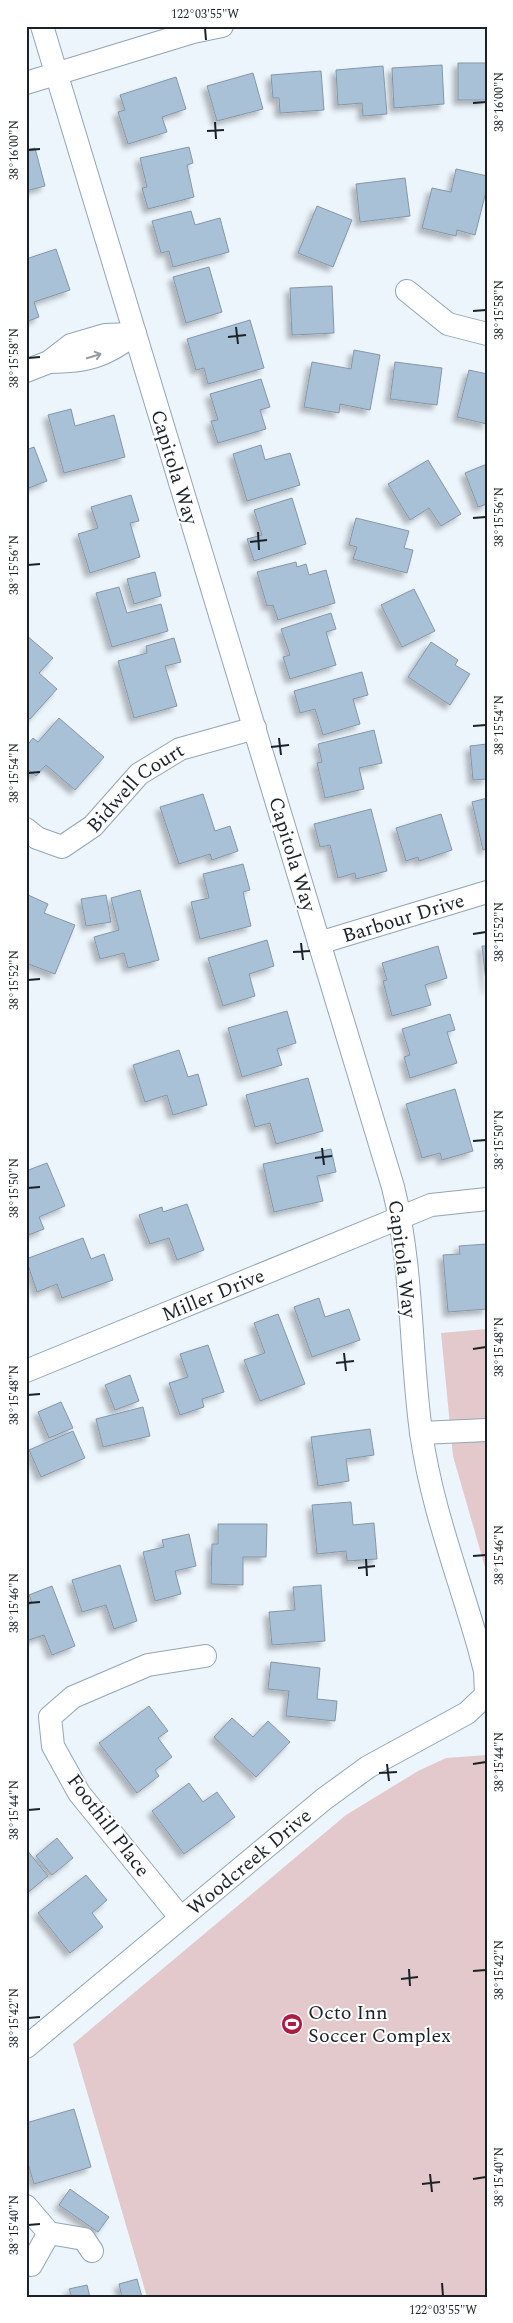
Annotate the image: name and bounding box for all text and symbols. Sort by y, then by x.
text: 122°03'55"W [171,5,239,24]
text: 38°16'00"N [490,72,509,132]
text: 38°16'00"N [5,120,24,180]
text: 38°15'58"N [490,280,509,340]
text: 38°15'58"N [5,328,24,388]
one-way arrow [86,351,102,361]
street label: Capitola Way [142,406,206,530]
text: 38°15'56"N [490,487,509,547]
text: 38°15'56"N [5,535,24,595]
text: 38°15'54"N [490,695,509,755]
street label: Bidwell Court [80,736,190,840]
text: 38°15'54"N [5,743,24,803]
street label: Capitola Way [260,793,324,917]
street label: Barbour Drive [339,886,468,951]
text: 38°15'52"N [490,902,509,962]
text: 38°15'52"N [5,950,24,1010]
text: 38°15'50"N [490,1110,509,1170]
text: 38°15'50"N [5,1158,24,1218]
street label: Capitola Way [380,1198,424,1321]
street label: Miller Drive [157,1261,269,1330]
text: 38°15'48"N [490,1317,509,1377]
text: 38°15'48"N [5,1365,24,1425]
text: 38°15'46"N [490,1525,509,1585]
text: 38°15'46"N [5,1573,24,1633]
text: 38°15'44"N [490,1732,509,1792]
street label: Foothill Place [59,1768,157,1884]
text: 38°15'44"N [5,1780,24,1840]
street label: Woodcreek Drive [181,1801,318,1923]
text: 38°15'42"N [490,1940,509,2000]
text: 38°15'42"N [5,1988,24,2048]
place label: Octo Inn Soccer Complex [308,1998,451,2051]
sports icon: Octo Inn Soccer Complex [280,2012,304,2036]
text: 38°15'40"N [490,2147,509,2207]
text: 38°15'40"N [5,2195,24,2255]
text: 122°03'55"W [409,2301,477,2320]

